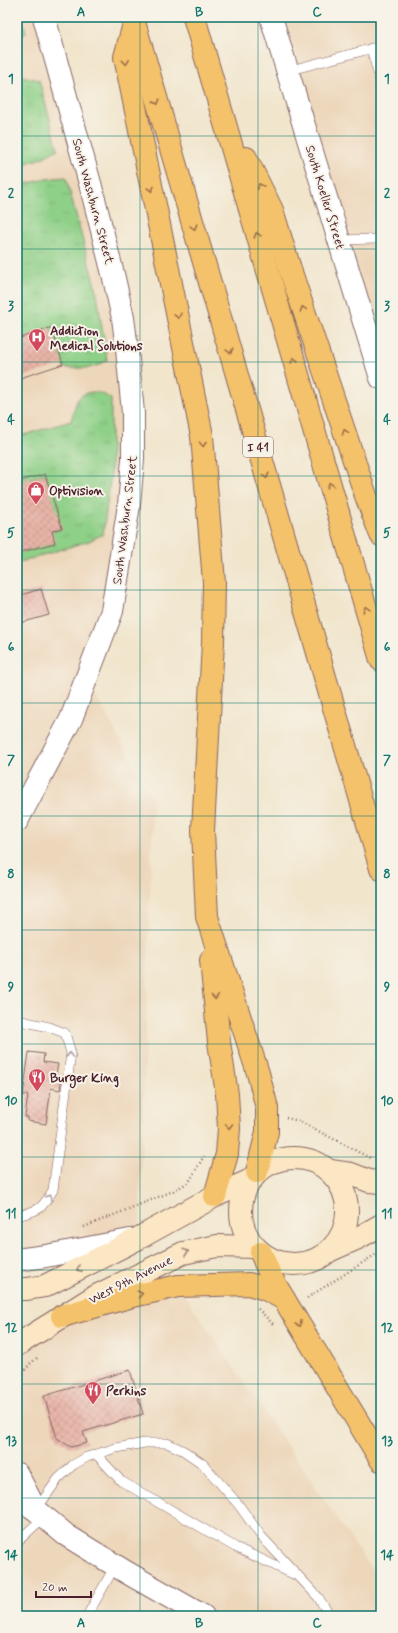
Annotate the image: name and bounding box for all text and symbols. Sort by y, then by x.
text: A [77,4,85,21]
text: B [195,4,204,21]
text: C [312,4,322,21]
one-way arrow [121,59,130,65]
text: 1 [8,71,14,88]
text: 1 [384,71,390,88]
one-way arrow [152,98,161,105]
street label: South Washburn Street [68,137,118,267]
street label: South Koeller Street [301,143,349,252]
one-way arrow [257,183,265,191]
text: 2 [8,185,15,202]
text: 2 [384,185,391,202]
one-way arrow [147,186,155,192]
one-way arrow [189,223,197,230]
one-way arrow [254,232,262,238]
text: 3 [8,298,14,315]
text: 3 [384,298,390,315]
one-way arrow [300,305,308,312]
one-way arrow [173,313,181,320]
place label: Addiction Medical Solutions [50,323,143,355]
hospital icon: Addiction Medical Solutions [27,327,47,352]
one-way arrow [225,348,234,355]
one-way arrow [290,356,299,363]
text: 4 [7,412,15,429]
text: 4 [383,412,391,429]
one-way arrow [341,428,349,435]
road number: I 41 [243,437,273,457]
one-way arrow [198,441,207,447]
street label: South Washburn Street [109,454,142,586]
one-way arrow [261,473,270,480]
shop icon: Optivision [26,480,46,505]
one-way arrow [326,481,335,488]
place label: Optivision [49,483,105,500]
text: 5 [7,525,15,542]
text: 5 [383,525,391,542]
one-way arrow [362,606,371,613]
text: 6 [8,639,15,656]
text: 6 [384,639,391,656]
text: 7 [7,752,15,769]
text: 7 [383,752,391,769]
text: 8 [7,866,15,883]
text: 8 [383,866,391,883]
text: 9 [8,979,15,996]
text: 9 [384,979,391,996]
one-way arrow [210,994,219,1000]
one-way arrow [66,1052,74,1058]
restaurant icon: Burger King [27,1067,47,1092]
place label: Burger King [50,1070,119,1089]
text: 10 [4,1093,18,1110]
text: 10 [380,1093,394,1110]
one-way arrow [224,1123,233,1129]
one-way arrow [44,1194,51,1201]
text: 11 [5,1206,17,1223]
text: 11 [381,1206,393,1223]
one-way arrow [183,1249,189,1257]
street label: West 9th Avenue [86,1252,175,1309]
one-way arrow [76,1264,84,1272]
one-way arrow [137,1290,144,1298]
text: 12 [5,1320,17,1337]
one-way arrow [294,1320,302,1327]
text: 12 [381,1320,393,1337]
restaurant icon: Perkins [83,1380,103,1405]
place label: Perkins [106,1383,146,1400]
text: 13 [5,1433,17,1450]
text: 13 [381,1433,393,1450]
text: 14 [4,1547,18,1564]
text: 14 [380,1547,394,1564]
scale bar [36,1573,91,1599]
text: 20 m [42,1580,68,1596]
text: A [77,1615,85,1632]
text: B [195,1615,204,1632]
text: C [312,1615,322,1632]

